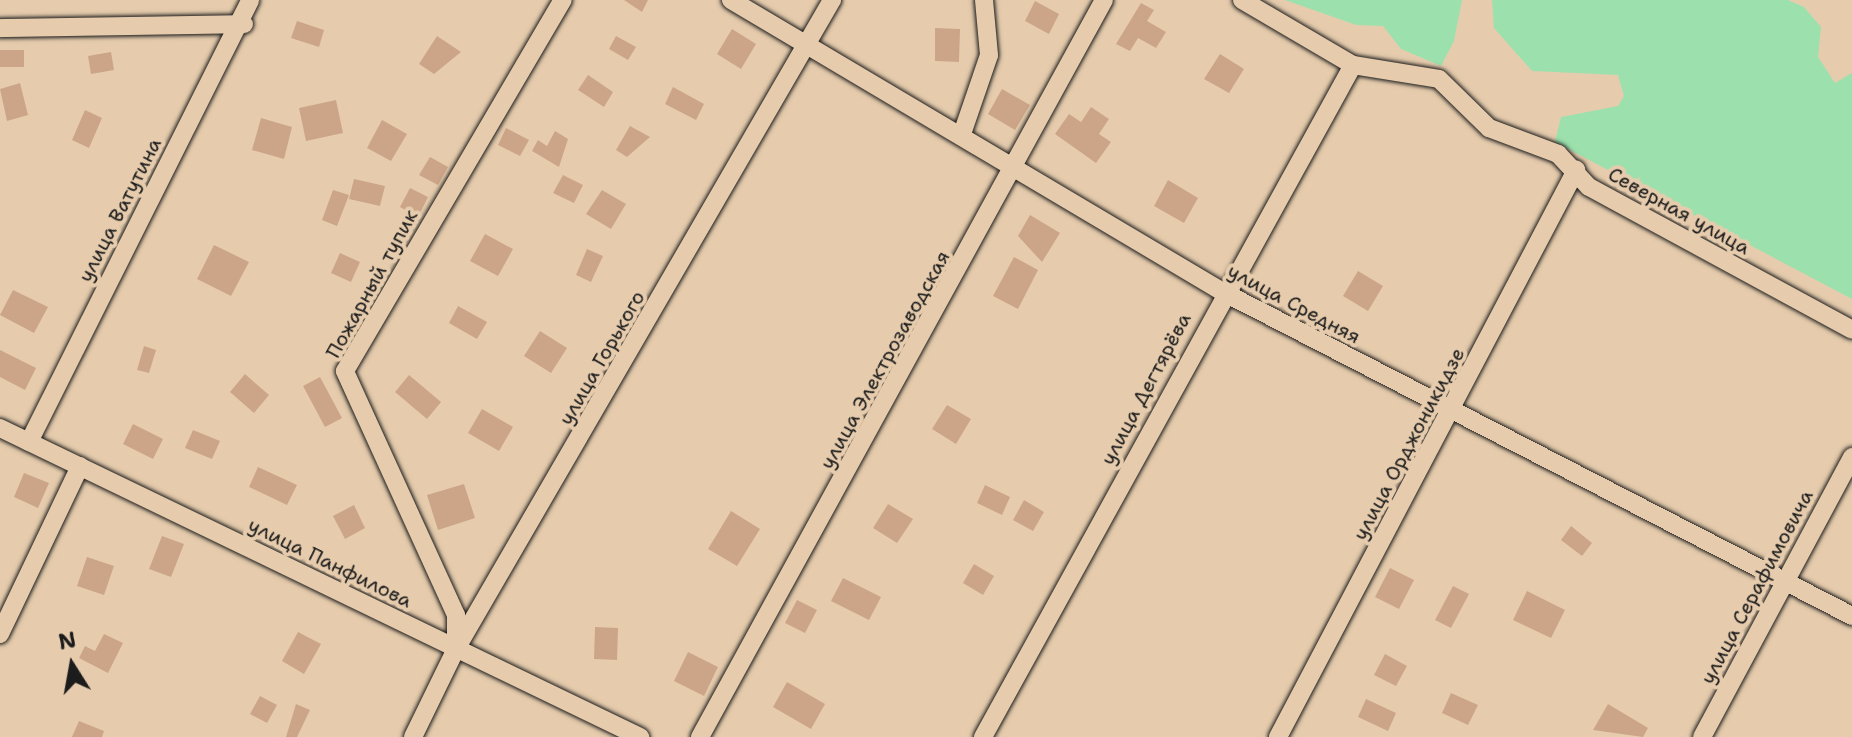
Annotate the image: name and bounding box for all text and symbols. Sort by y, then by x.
street label: улица Ватутина [73,134,167,286]
street label: Северная улица [1604,162,1754,260]
street label: Пожарный тупик [321,205,423,363]
street label: улица Электрозаводская [815,247,955,473]
street label: улица Средняя [1223,259,1365,349]
street label: улица Горького [554,287,650,429]
street label: улица Дегтярёва [1096,309,1196,469]
street label: улица Орджоникидзе [1348,344,1470,544]
street label: улица Серафимовича [1696,486,1818,688]
street label: улица Панфилова [244,513,416,613]
north arrow [32,625,112,705]
text: N [56,625,79,657]

